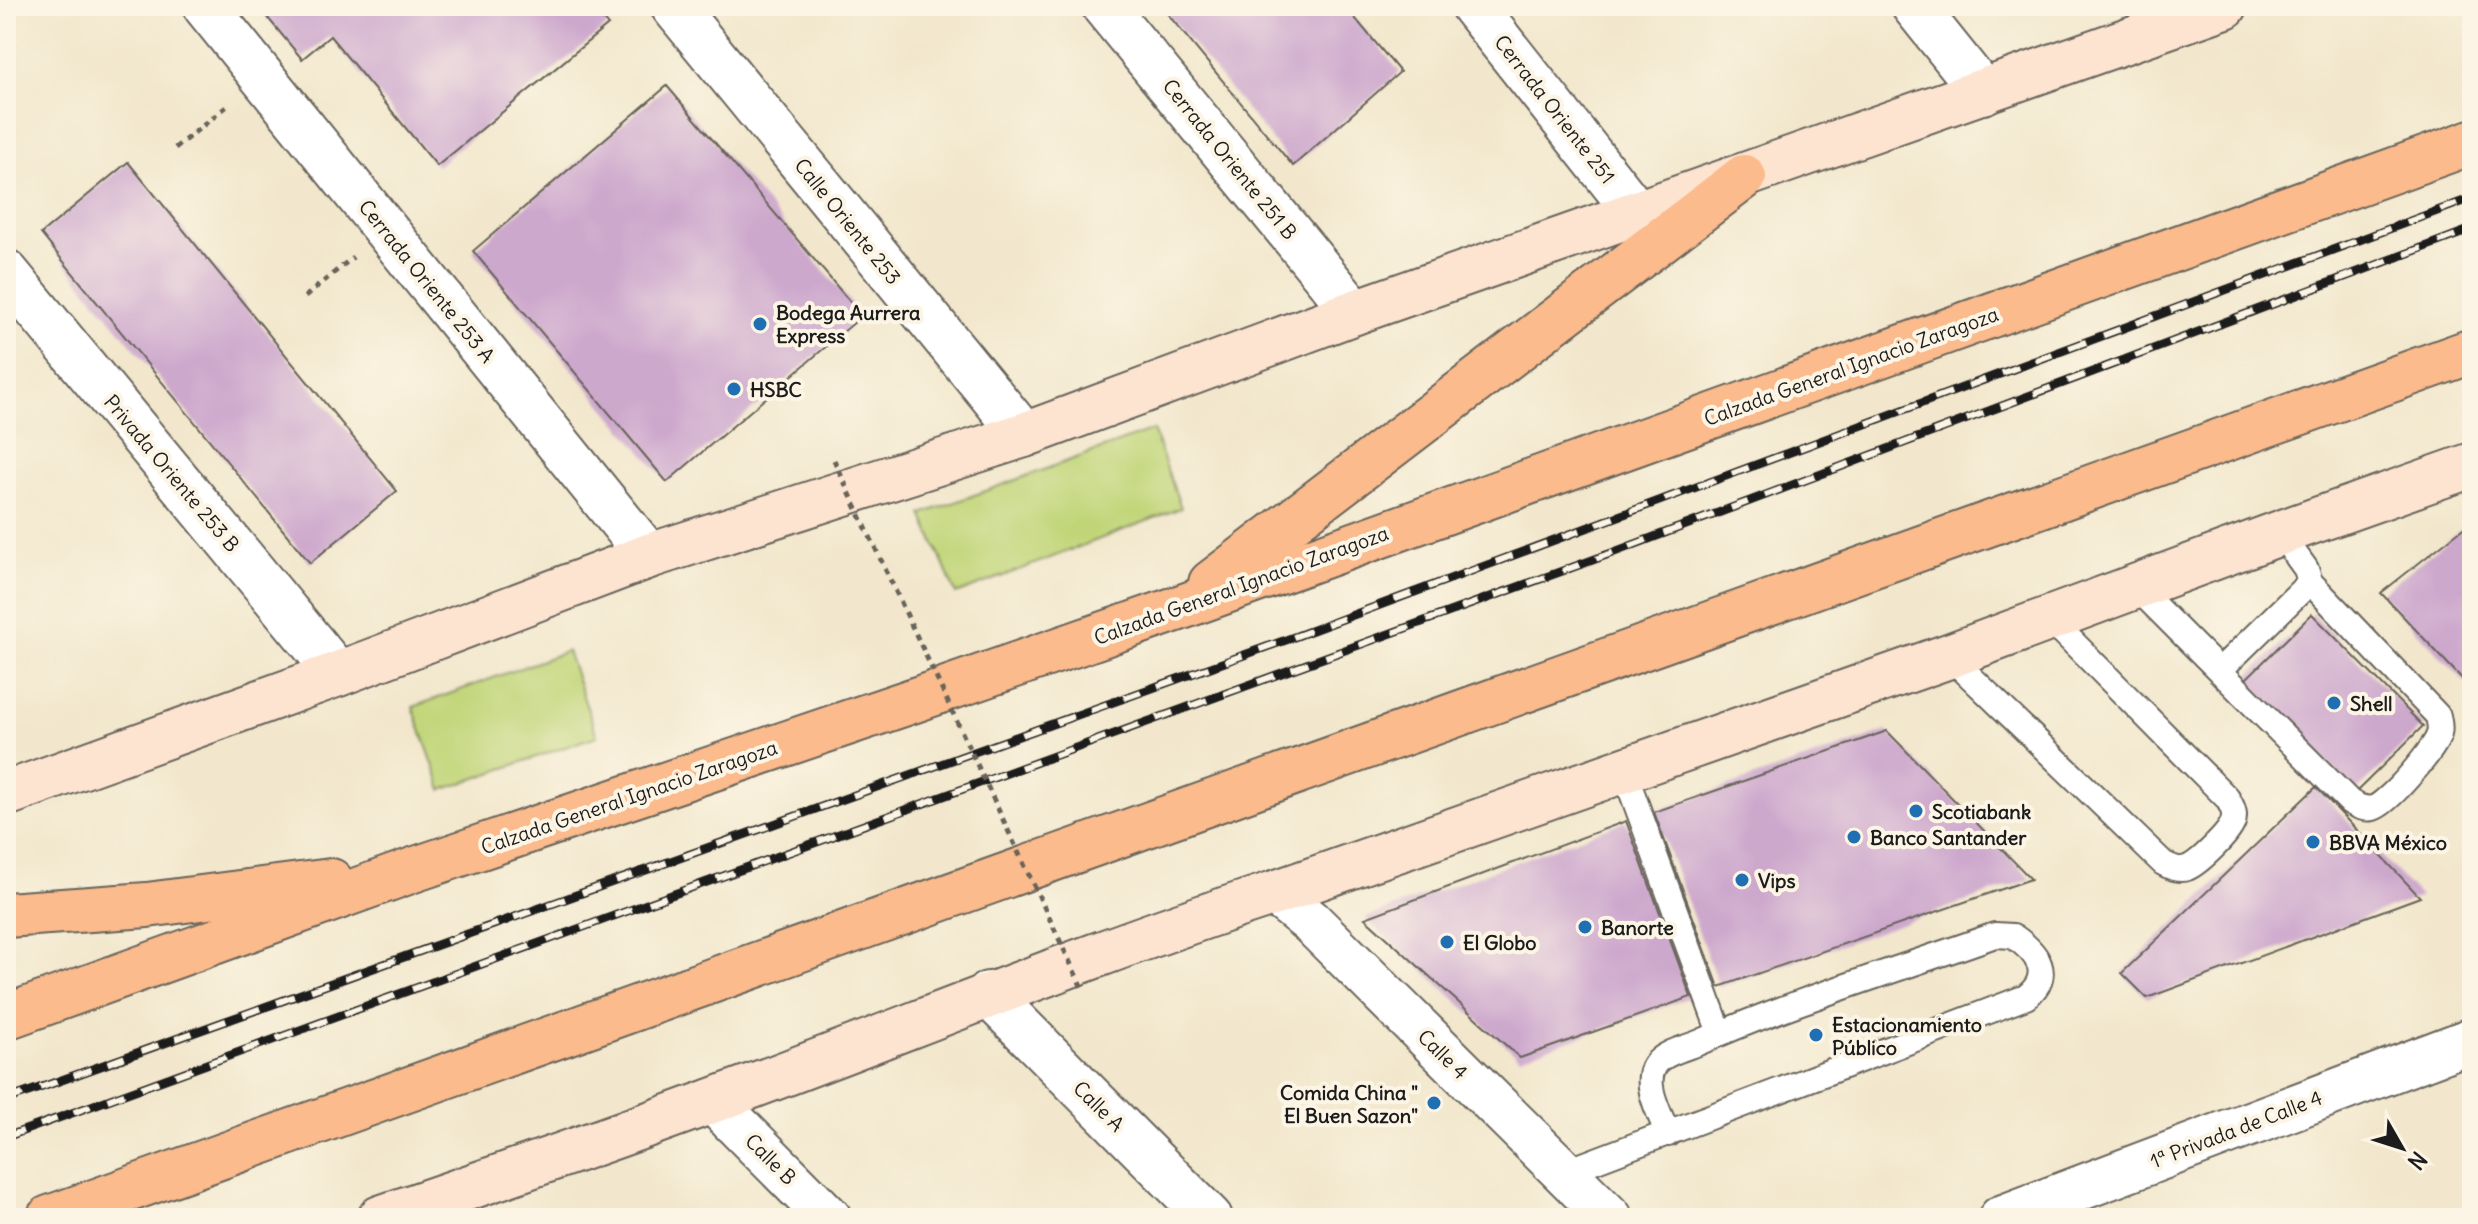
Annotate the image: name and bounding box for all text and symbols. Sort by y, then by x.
street label: Cerrada Oriente 251 [1489,30,1621,188]
street label: Cerrada Oriente 251 B [1158,74,1302,244]
street label: Calle Oriente 253 [789,153,907,289]
street label: Cerrada Oriente 253 A [354,194,501,368]
place label: Bodega Aurrera Express [776,300,921,348]
street label: Calzada General Ignacio Zaragoza [1700,301,2002,431]
marker: Bodega Aurrera Express [751,315,769,333]
place label: HSBC [750,377,802,402]
marker: HSBC [725,380,743,398]
street label: Privada Oriente 253 B [99,389,245,557]
street label: Calzada General Ignacio Zaragoza [1090,520,1392,650]
place label: Shell [2350,691,2392,716]
marker: Shell [2325,694,2343,712]
street label: Calzada General Ignacio Zaragoza [478,734,780,860]
place label: Scotiabank [1932,799,2031,824]
marker: Scotiabank [1907,802,1925,820]
place label: Banco Santander [1870,825,2027,850]
marker: Banco Santander [1845,828,1863,846]
place label: BBVA México [2329,830,2447,855]
marker: BBVA México [2304,833,2322,851]
place label: Vips [1758,868,1795,893]
marker: Vips [1733,871,1751,889]
place label: Banorte [1601,915,1674,940]
marker: Banorte [1576,918,1594,936]
place label: El Globo [1463,930,1536,955]
marker: El Globo [1438,933,1456,951]
place label: Estacionamiento Público [1832,1012,1982,1060]
street label: Calle 4 [1413,1024,1473,1084]
marker: Estacionamiento Público [1807,1026,1825,1044]
street label: Calle A [1068,1075,1130,1137]
place label: Comida China " El Buen Sazon" [1280,1080,1418,1128]
street label: 1ª Privada de Calle 4 [2147,1085,2325,1173]
marker: Comida China " El Buen Sazon" [1425,1094,1443,1112]
north arrow [2362,1108,2442,1188]
street label: Calle B [740,1128,802,1190]
text: N [2402,1146,2433,1175]

